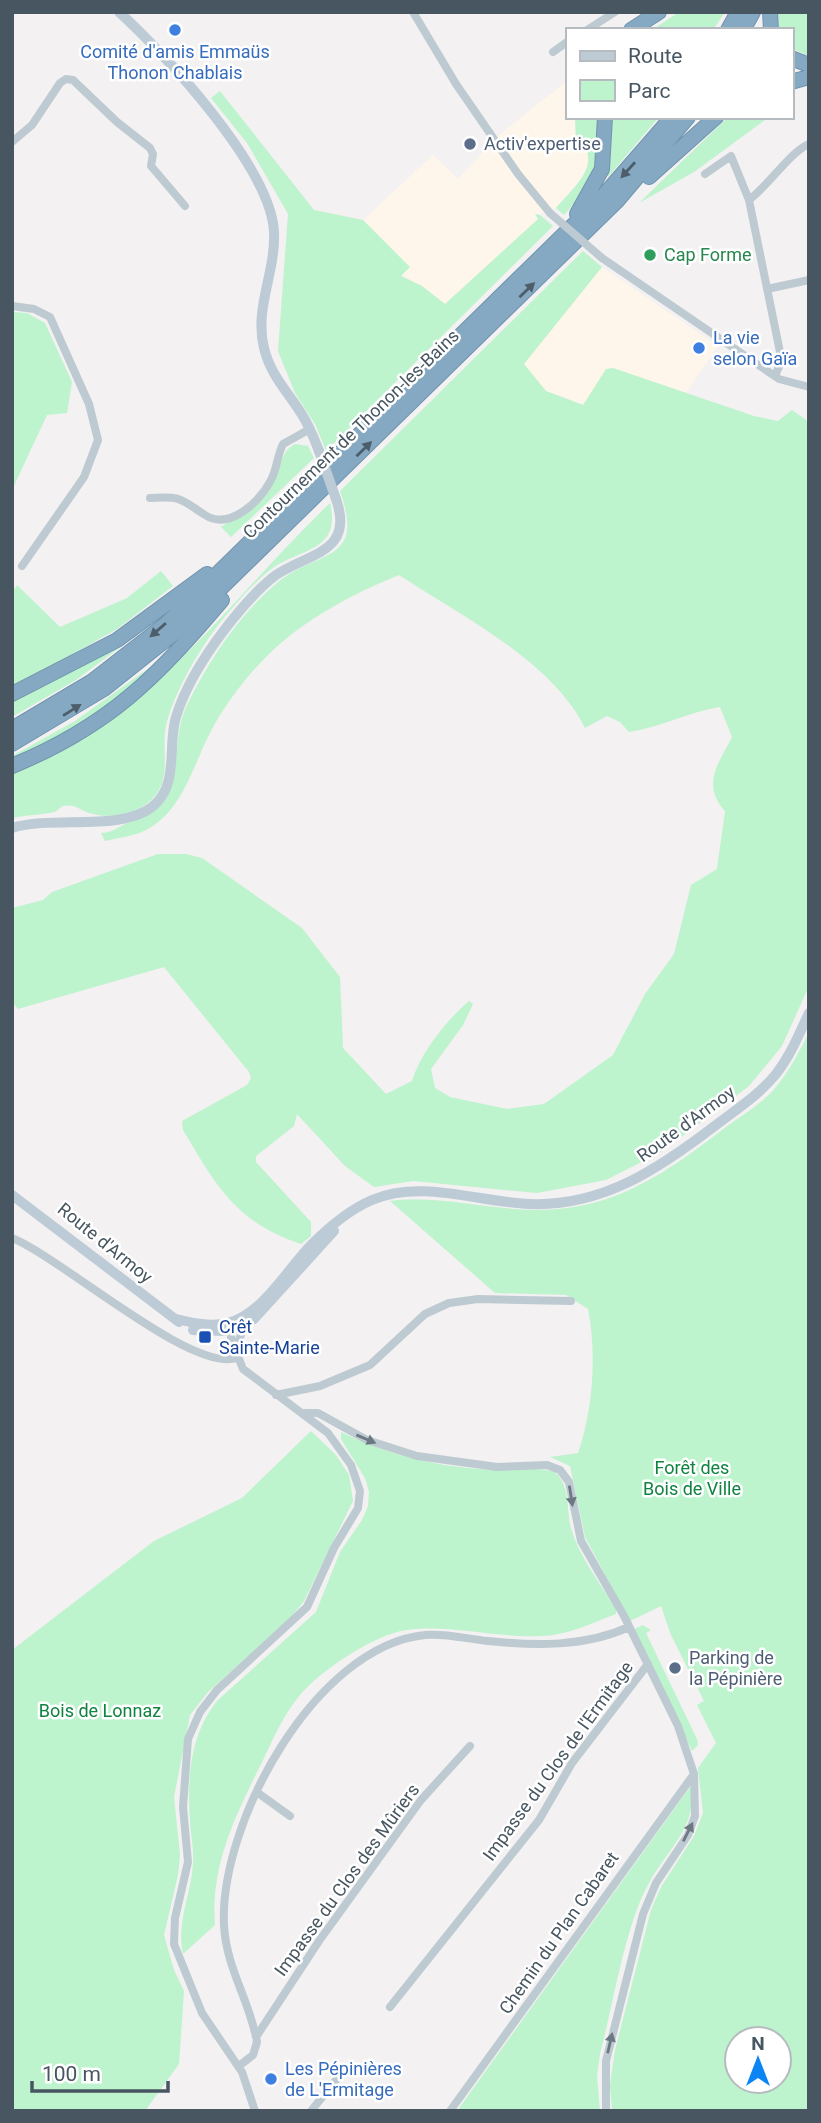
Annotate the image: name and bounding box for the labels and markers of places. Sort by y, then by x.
marker: Comité d'amis Emmaüs Thonon Chablais [167,22,183,38]
place label: Comité d'amis Emmaüs Thonon Chablais [80,41,270,83]
place label: Activ'expertise [484,133,601,154]
marker: Activ'expertise [462,136,478,152]
place label: Cap Forme [664,244,752,265]
marker: Cap Forme [642,247,658,263]
place label: La vie selon Gaïa [713,327,797,369]
marker: La vie selon Gaïa [691,340,707,356]
place label: Crêt Sainte-Marie [219,1316,320,1358]
marker: Crêt Sainte-Marie [197,1329,213,1345]
place label: Parking de la Pépinière [689,1647,782,1689]
marker: Parking de la Pépinière [667,1660,683,1676]
place label: Les Pépinières de L'Ermitage [285,2058,402,2100]
marker: Les Pépinières de L'Ermitage [263,2071,279,2087]

